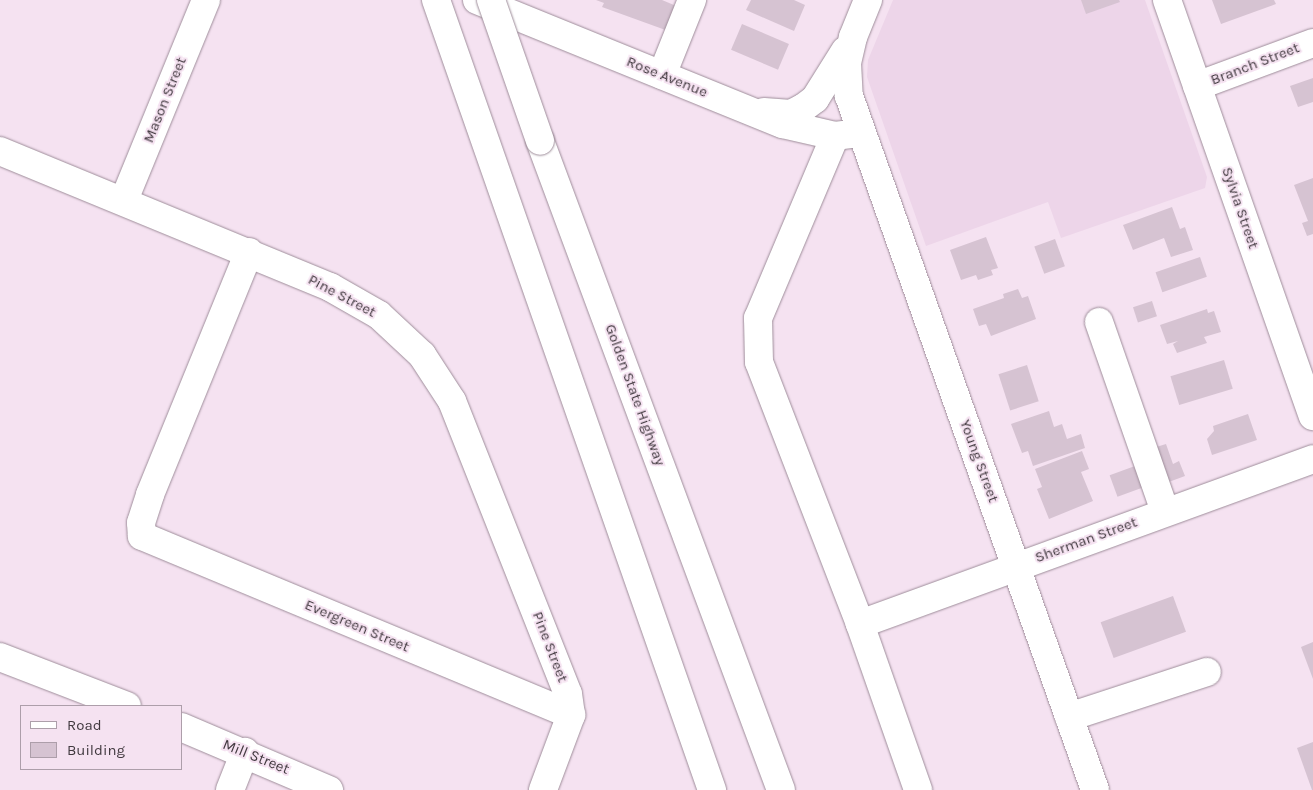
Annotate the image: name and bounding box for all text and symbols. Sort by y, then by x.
street label: Branch Street [1208,39,1302,89]
street label: Rose Avenue [624,53,710,101]
street label: Mason Street [140,55,190,145]
street label: Sylvia Street [1218,165,1262,251]
street label: Pine Street [305,271,379,321]
street label: Golden State Highway [601,322,669,468]
street label: Young Street [956,417,1002,505]
street label: Sherman Street [1032,513,1140,567]
street label: Evergreen Street [302,596,412,656]
street label: Pine Street [528,609,572,685]
legend [20,705,182,770]
text: Road [67,716,102,734]
street label: Mill Street [220,735,292,779]
text: Building [67,741,125,759]

